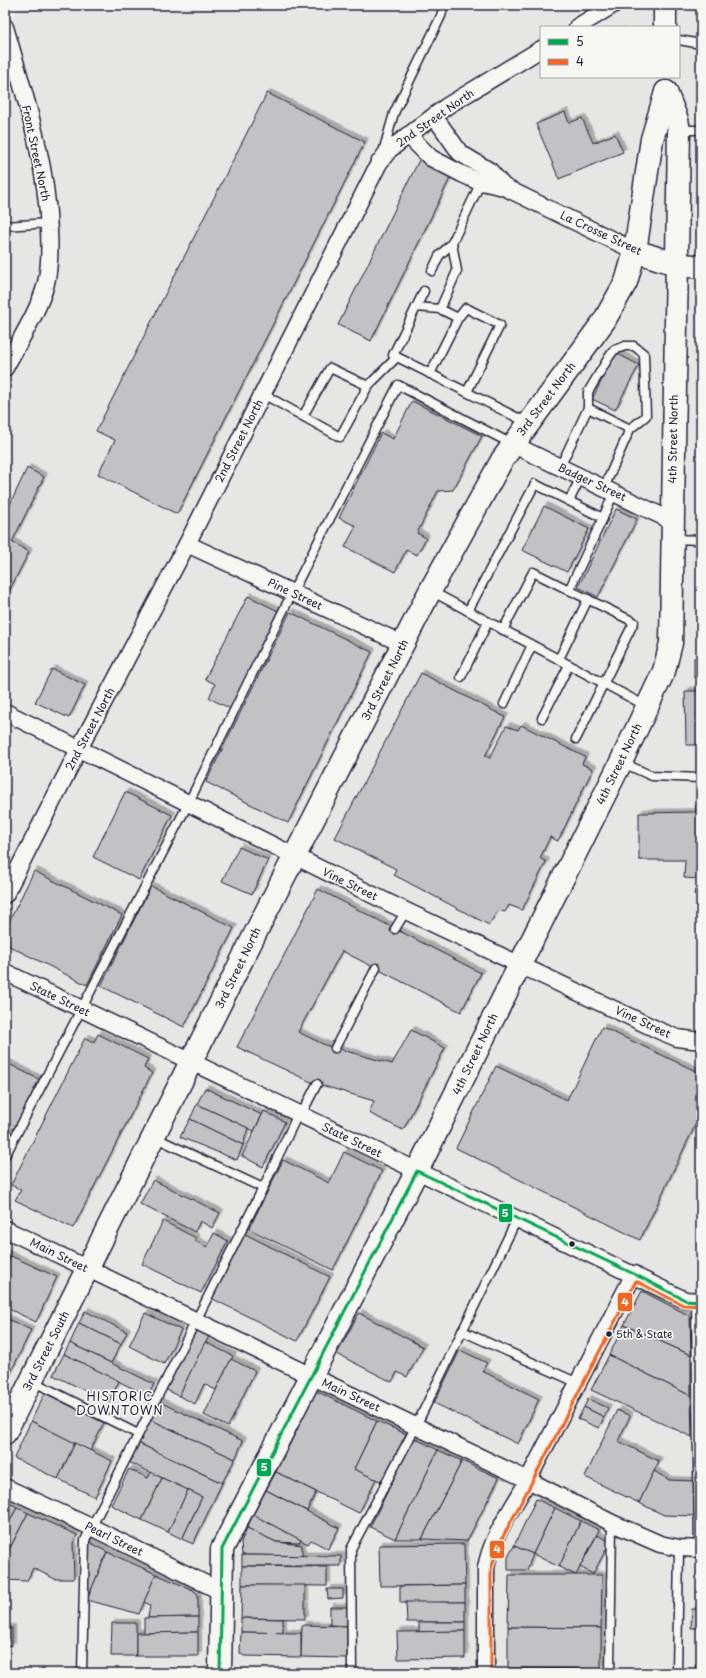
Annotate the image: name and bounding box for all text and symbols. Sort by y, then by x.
legend [540,26,680,78]
text: 5 [576,32,584,50]
text: 4 [576,52,584,70]
street label: 2nd Street North [392,84,477,151]
street label: Front Street North [18,103,55,203]
street label: La Crosse Street [558,206,645,259]
street label: 3rd Street North [512,358,579,439]
street label: 4th Street North [663,394,682,484]
street label: 2nd Street North [210,396,267,485]
street label: Badger Street [555,458,630,505]
street label: Pine Street [265,573,325,614]
street label: 3rd Street North [357,636,412,723]
street label: 2nd Street North [61,684,119,773]
street label: 4th Street North [591,720,646,807]
street label: Vine Street [320,863,381,904]
street label: 3rd Street North [210,924,265,1012]
street label: State Street [27,977,94,1021]
street label: Vine Street [613,1001,674,1042]
street label: 4th Street North [447,1010,502,1097]
street label: State Street [319,1118,386,1162]
line badge: 5 [498,1203,513,1223]
text: 5 [501,1204,509,1221]
street label: Main Street [27,1233,92,1276]
unlabelled marker [567,1239,577,1249]
line badge: 4 [617,1292,633,1312]
text: 4 [621,1293,629,1310]
street label: 3rd Street South [18,1308,73,1394]
place label: 5th & State [616,1326,672,1341]
marker: 5th & State [604,1329,614,1339]
street label: Main Street [319,1374,384,1416]
district label: HISTORIC DOWNTOWN [76,1387,164,1419]
line badge: 5 [256,1458,272,1477]
text: 5 [260,1458,268,1475]
street label: Pearl Street [82,1517,147,1560]
line badge: 4 [489,1540,505,1559]
text: 4 [493,1540,501,1557]

